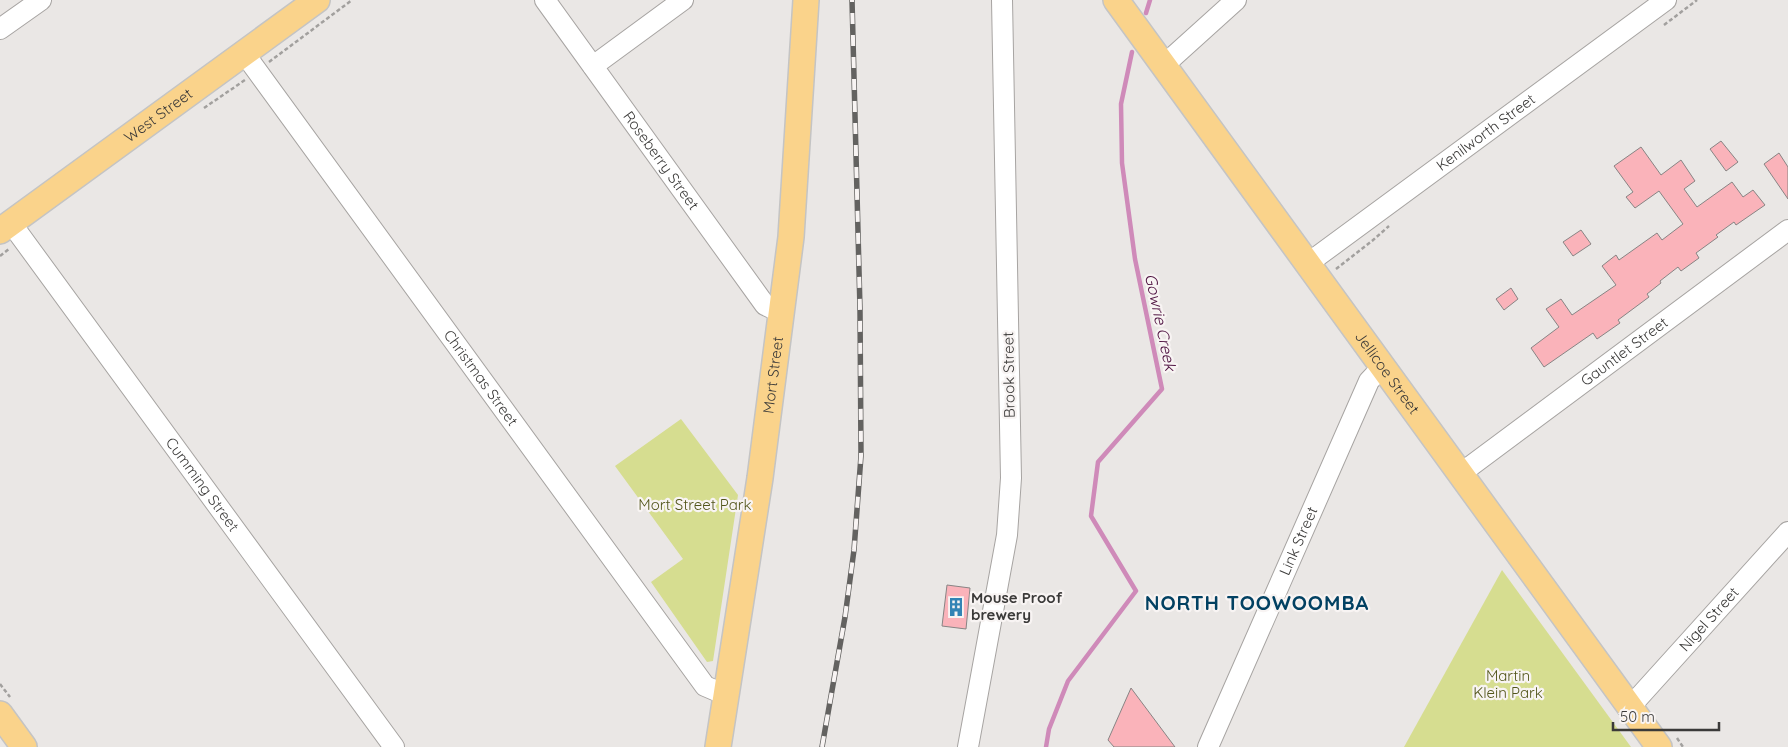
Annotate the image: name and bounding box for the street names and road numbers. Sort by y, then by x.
street label: West Street [120,84,196,146]
street label: Kenilworth Street [1432,89,1539,175]
street label: Roseberry Street [619,107,703,213]
street label: Gauntlet Street [1577,313,1672,390]
street label: Christmas Street [440,326,522,430]
street label: Jellicoe Street [1351,328,1424,418]
street label: Brook Street [998,332,1019,418]
street label: Mort Street [758,335,787,415]
street label: Cumming Street [162,433,243,535]
street label: Link Street [1275,504,1322,578]
street label: Nigel Street [1675,583,1743,655]

